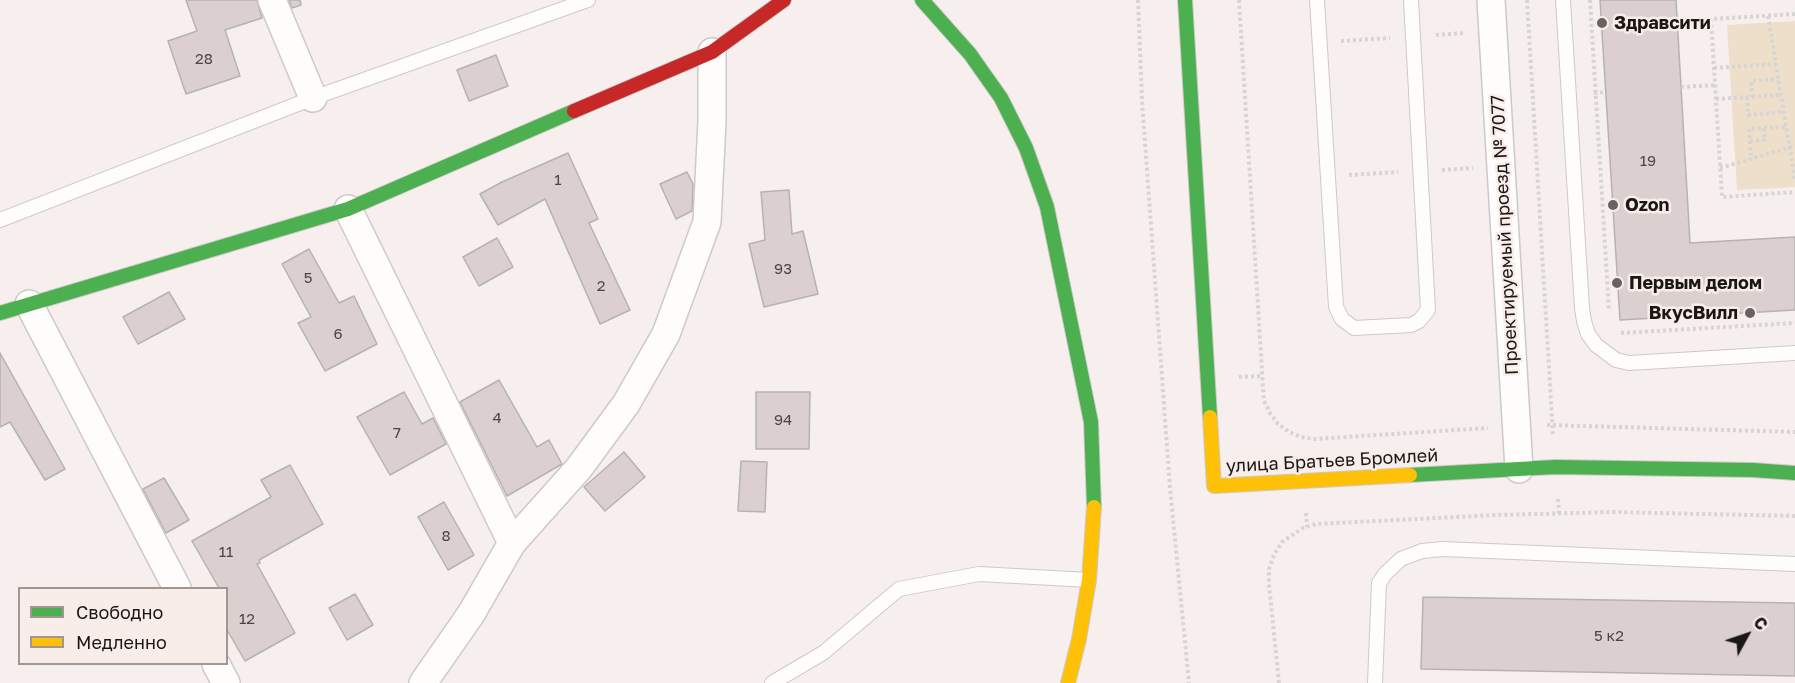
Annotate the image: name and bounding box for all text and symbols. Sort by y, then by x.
place label: Здравсити [1614,12,1711,34]
marker: Здравсити [1595,16,1609,30]
house number: 28 [195,50,213,68]
street label: Проектируемый проезд № 7077 [1487,94,1523,376]
house number: 19 [1640,152,1656,170]
house number: 1 [554,171,562,189]
place label: Ozon [1625,194,1669,216]
marker: Ozon [1606,198,1620,212]
house number: 93 [774,260,792,278]
house number: 5 [304,269,312,287]
place label: Первым делом [1629,272,1762,294]
marker: Первым делом [1610,276,1624,290]
house number: 2 [597,277,605,295]
place label: ВкусВилл [1649,302,1738,324]
marker: ВкусВилл [1743,306,1757,320]
house number: 6 [333,325,343,343]
house number: 4 [492,409,502,427]
house number: 94 [774,411,792,429]
house number: 7 [393,424,401,442]
street label: улица Братьев Бромлей [1225,445,1439,477]
house number: 8 [441,527,451,545]
house number: 11 [219,543,233,561]
legend [18,587,228,665]
text: Свободно [76,601,163,623]
north arrow [1717,605,1777,665]
house number: 12 [239,610,255,628]
text: С [1749,613,1772,634]
house number: 5 к2 [1594,627,1624,645]
text: Медленно [76,631,167,653]

